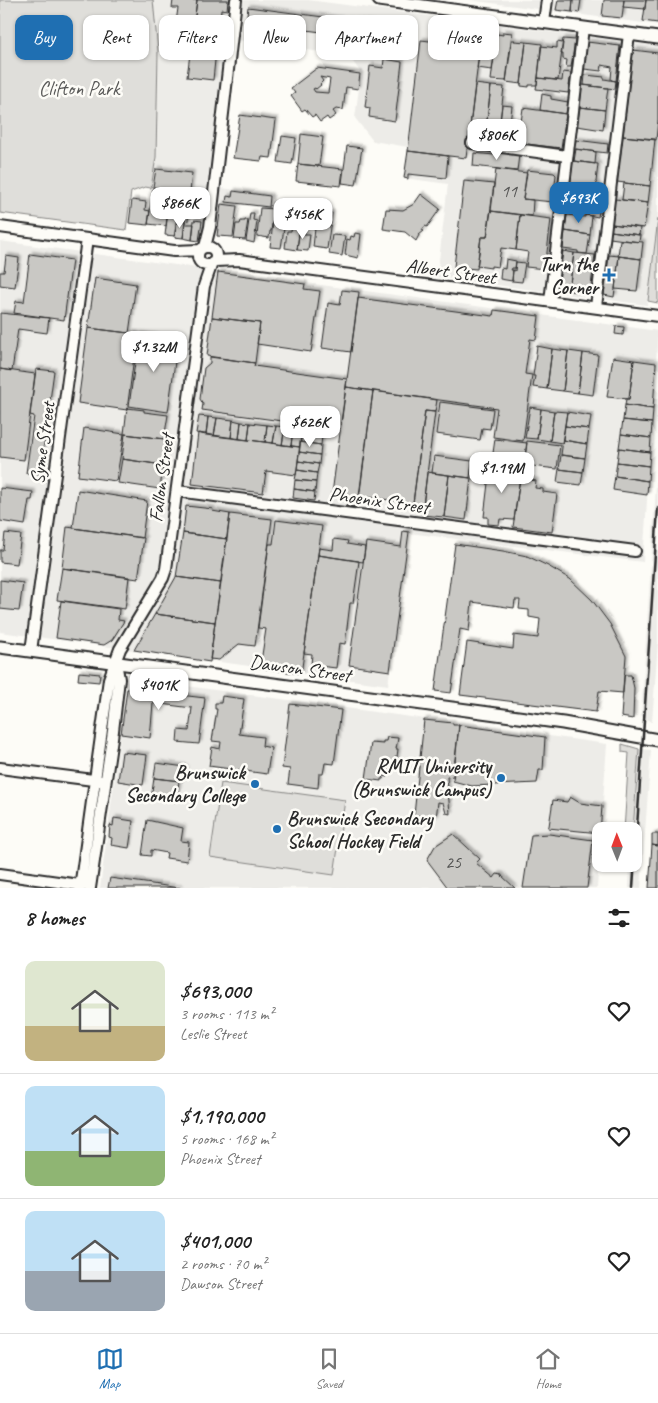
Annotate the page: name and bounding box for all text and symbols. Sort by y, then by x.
chip: Buy [15,15,73,60]
chip: Rent [83,15,149,60]
chip: Filters [159,15,234,60]
chip: New [244,15,306,60]
chip: Apartment [316,15,418,60]
chip: House [428,15,499,60]
park label: Clifton Park [39,76,121,101]
pin: $806K [462,119,532,161]
text: $806K [478,125,516,145]
house number: 11 [501,180,518,202]
pin: $693K [544,182,614,224]
pin: $866K [145,186,215,229]
text: $693K [560,188,598,208]
text: $866K [161,193,199,213]
pin: $456K [268,198,338,240]
text: $456K [284,204,322,224]
place label: Turn the Corner [539,252,601,300]
street label: Albert Street [404,253,500,290]
marker: Turn the Corner [602,268,616,282]
pin: $1.32M [113,330,195,373]
text: $1.32M [132,337,176,357]
street label: Syme Street [24,398,61,486]
pin: $626K [275,406,345,448]
text: $626K [291,412,329,432]
street label: Fallon Street [143,429,180,524]
pin: $1.19M [461,452,543,494]
text: $1.19M [480,458,524,478]
street label: Phoenix Street [328,481,434,520]
street label: Dawson Street [248,649,355,688]
pin: $401K [124,668,194,711]
text: $401K [141,675,177,695]
place label: RMIT University (Brunswick Campus) [352,754,493,802]
place label: Brunswick Secondary College [125,760,247,809]
marker: RMIT University (Brunswick Campus) [495,772,507,784]
marker: Brunswick Secondary College [249,778,261,790]
place label: Brunswick Secondary School Hockey Field [287,806,435,854]
north arrow [592,822,642,872]
map controls [592,822,642,872]
marker: Brunswick Secondary School Hockey Field [271,823,283,835]
house number: 25 [445,851,462,873]
icon: filters [605,904,633,932]
text: 8 homes [25,905,84,931]
text: $693,000 [180,978,251,1004]
icon: home [65,981,125,1041]
icon: heart [605,997,633,1025]
text: 3 rooms · 113 m² [180,1004,274,1024]
text: Leslie Street [180,1024,247,1044]
text: $1,190,000 [180,1103,264,1129]
icon: home [65,1106,125,1166]
icon: heart [605,1122,633,1150]
text: 5 rooms · 168 m² [180,1129,274,1149]
text: Phoenix Street [180,1149,260,1169]
text: $401,000 [180,1228,250,1254]
icon: home [65,1231,125,1291]
icon: heart [605,1247,633,1275]
text: 2 rooms · 70 m² [180,1254,266,1274]
text: Dawson Street [180,1274,261,1294]
tab: Map [96,1345,124,1392]
tab: Saved [315,1345,343,1392]
tab: Home [534,1345,562,1392]

